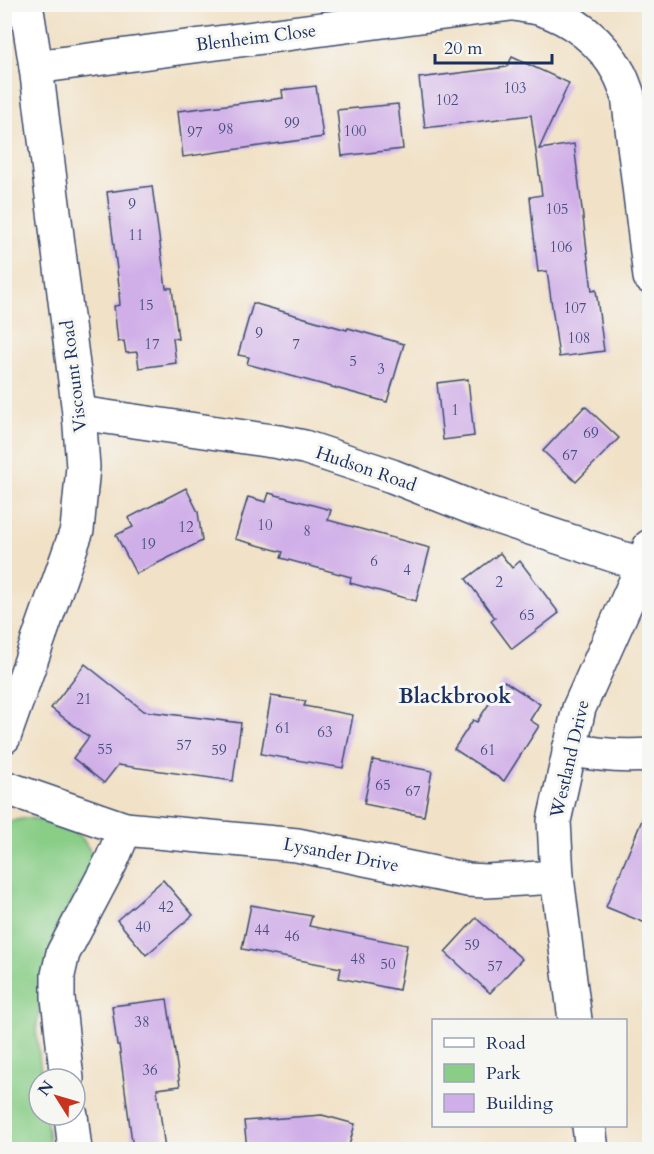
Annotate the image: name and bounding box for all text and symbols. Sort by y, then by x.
street label: Blenheim Close [195,18,317,58]
scale bar [435,27,552,65]
text: 20 m [444,36,483,61]
house number: 103 [503,78,527,98]
house number: 102 [435,90,459,110]
house number: 99 [284,113,300,133]
house number: 98 [218,119,234,139]
house number: 100 [343,121,367,141]
house number: 97 [187,122,203,142]
house number: 9 [128,194,136,214]
house number: 105 [545,199,569,219]
house number: 11 [128,225,144,245]
house number: 106 [549,237,573,257]
house number: 15 [138,295,154,315]
house number: 107 [563,298,587,318]
street label: Viscount Road [55,318,93,433]
house number: 9 [255,323,263,343]
house number: 108 [567,328,591,348]
house number: 17 [144,334,160,354]
house number: 7 [292,334,300,354]
house number: 5 [349,351,357,371]
house number: 3 [377,359,385,379]
house number: 1 [451,400,459,420]
house number: 69 [583,423,599,443]
street label: Hudson Road [312,440,420,498]
house number: 67 [562,445,578,465]
house number: 10 [257,515,273,535]
house number: 12 [178,517,194,537]
house number: 8 [303,521,311,541]
house number: 19 [140,534,156,554]
house number: 6 [370,551,378,571]
house number: 4 [403,560,411,580]
house number: 2 [495,572,503,592]
house number: 65 [519,605,535,625]
district label: Blackbrook [399,682,511,711]
house number: 21 [76,689,92,709]
street label: Westland Drive [544,698,596,821]
house number: 61 [275,718,291,738]
house number: 63 [317,722,333,742]
house number: 57 [176,735,192,755]
house number: 55 [97,739,113,759]
house number: 59 [211,740,227,760]
house number: 61 [480,740,496,760]
house number: 65 [375,775,391,795]
house number: 67 [405,781,421,801]
street label: Lysander Drive [281,832,401,878]
house number: 42 [158,897,174,917]
house number: 40 [135,917,151,937]
house number: 44 [254,920,270,940]
house number: 46 [284,926,300,946]
house number: 59 [464,935,480,955]
house number: 48 [350,949,366,969]
house number: 50 [380,954,396,974]
house number: 57 [487,956,503,976]
house number: 38 [134,1012,150,1032]
legend [432,1019,627,1127]
text: Road [486,1031,526,1056]
house number: 36 [142,1060,158,1080]
text: Park [486,1061,521,1086]
north arrow [27,1067,87,1127]
text: N [33,1076,59,1101]
text: Building [486,1091,554,1116]

